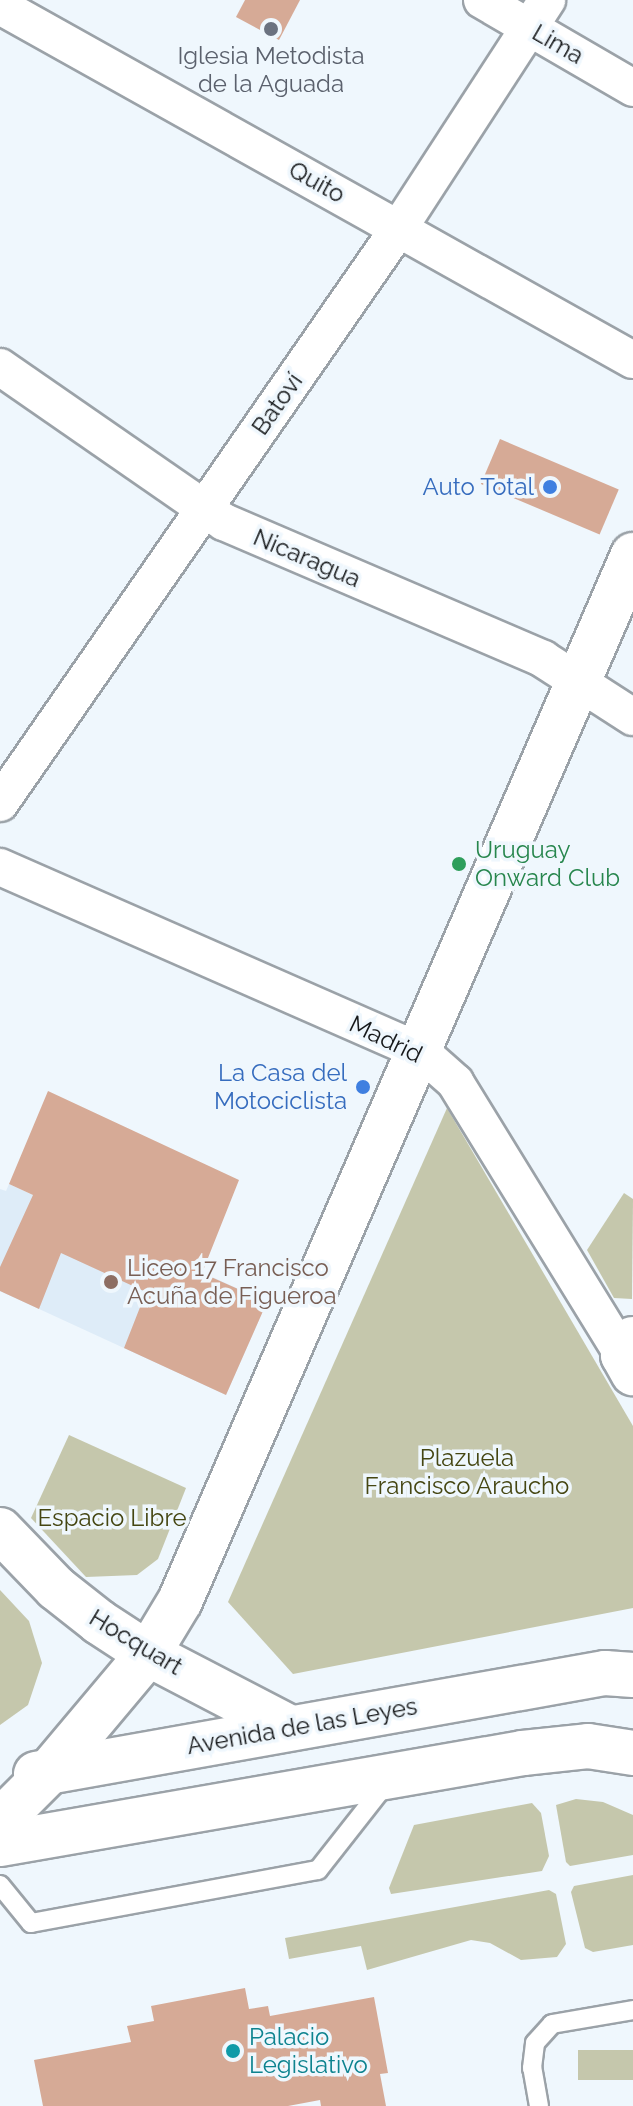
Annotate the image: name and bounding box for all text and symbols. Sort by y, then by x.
street label: Lima [527,18,589,70]
marker: Iglesia Metodista de la Aguada [262,20,280,38]
place label: Iglesia Metodista de la Aguada [177,42,365,98]
street label: Quito [284,155,350,209]
street label: Batoví [246,368,308,440]
place label: Auto Total [422,473,534,501]
marker: Auto Total [541,478,559,496]
street label: Nicaragua [249,523,365,593]
place label: Uruguay Onward Club [475,836,620,892]
marker: Uruguay Onward Club [450,855,468,873]
street label: Madrid [345,1009,427,1069]
place label: La Casa del Motociclista [214,1059,347,1115]
marker: La Casa del Motociclista [354,1078,372,1096]
place label: Liceo 17 Francisco Acuña de Figueroa [127,1254,337,1310]
marker: Liceo 17 Francisco Acuña de Figueroa [102,1273,120,1291]
park label: Plazuela Francisco Araucho [364,1444,570,1500]
park label: Espacio Libre [37,1504,187,1532]
street label: Hocquart [84,1603,188,1681]
street label: Avenida de las Leyes [185,1692,419,1760]
place label: Palacio Legislativo [249,2023,368,2079]
marker: Palacio Legislativo [224,2042,242,2060]

